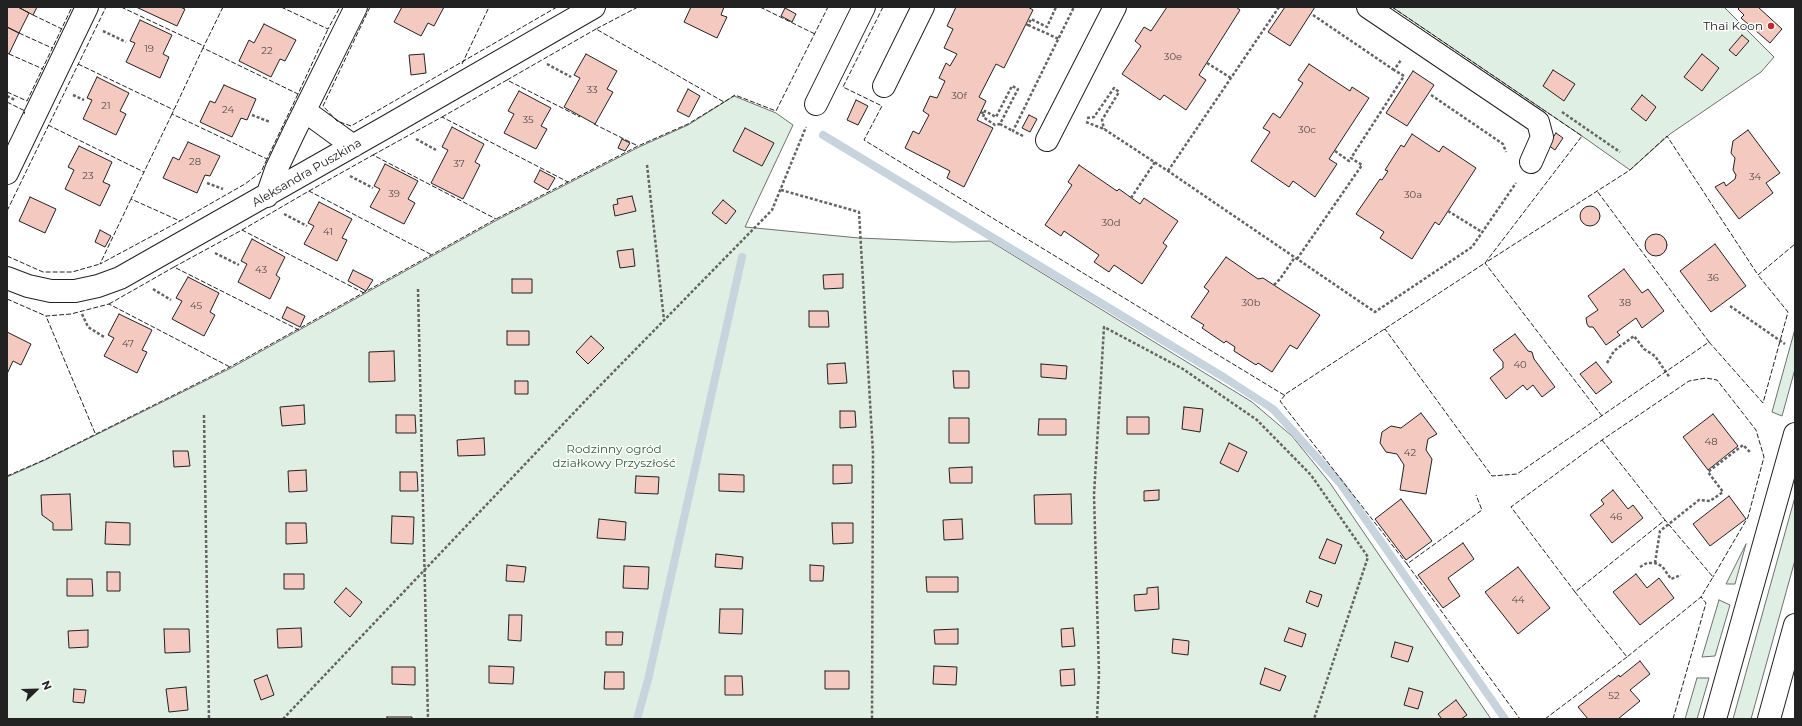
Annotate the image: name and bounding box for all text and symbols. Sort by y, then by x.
place label: Thai Koon [1703,19,1763,33]
marker: Thai Koon [1766,21,1776,31]
house number: 19 [144,43,154,55]
house number: 22 [261,45,273,57]
house number: 30e [1164,51,1182,63]
house number: 33 [586,84,598,96]
house number: 30f [951,90,967,102]
house number: 21 [101,100,111,112]
house number: 24 [222,104,234,116]
house number: 35 [522,114,534,126]
house number: 30c [1298,124,1316,136]
street label: Aleksandra Puszkina [250,136,364,210]
house number: 28 [189,156,201,168]
house number: 37 [453,158,465,170]
house number: 23 [82,170,94,182]
house number: 34 [1749,171,1761,183]
house number: 39 [388,188,400,200]
house number: 30a [1404,189,1422,201]
house number: 30d [1101,217,1121,229]
house number: 41 [323,226,333,238]
house number: 43 [255,264,267,276]
house number: 36 [1707,272,1719,284]
house number: 30b [1241,297,1261,309]
house number: 38 [1619,297,1631,309]
house number: 45 [190,300,202,312]
house number: 47 [122,338,134,350]
house number: 40 [1513,359,1527,371]
house number: 48 [1704,436,1718,448]
park label: Rodzinny ogród działkowy Przyszłość [552,442,676,470]
house number: 42 [1404,447,1416,459]
house number: 46 [1610,511,1622,523]
house number: 44 [1511,594,1525,606]
north arrow [16,670,56,710]
text: N [39,678,55,692]
house number: 52 [1608,690,1620,702]

